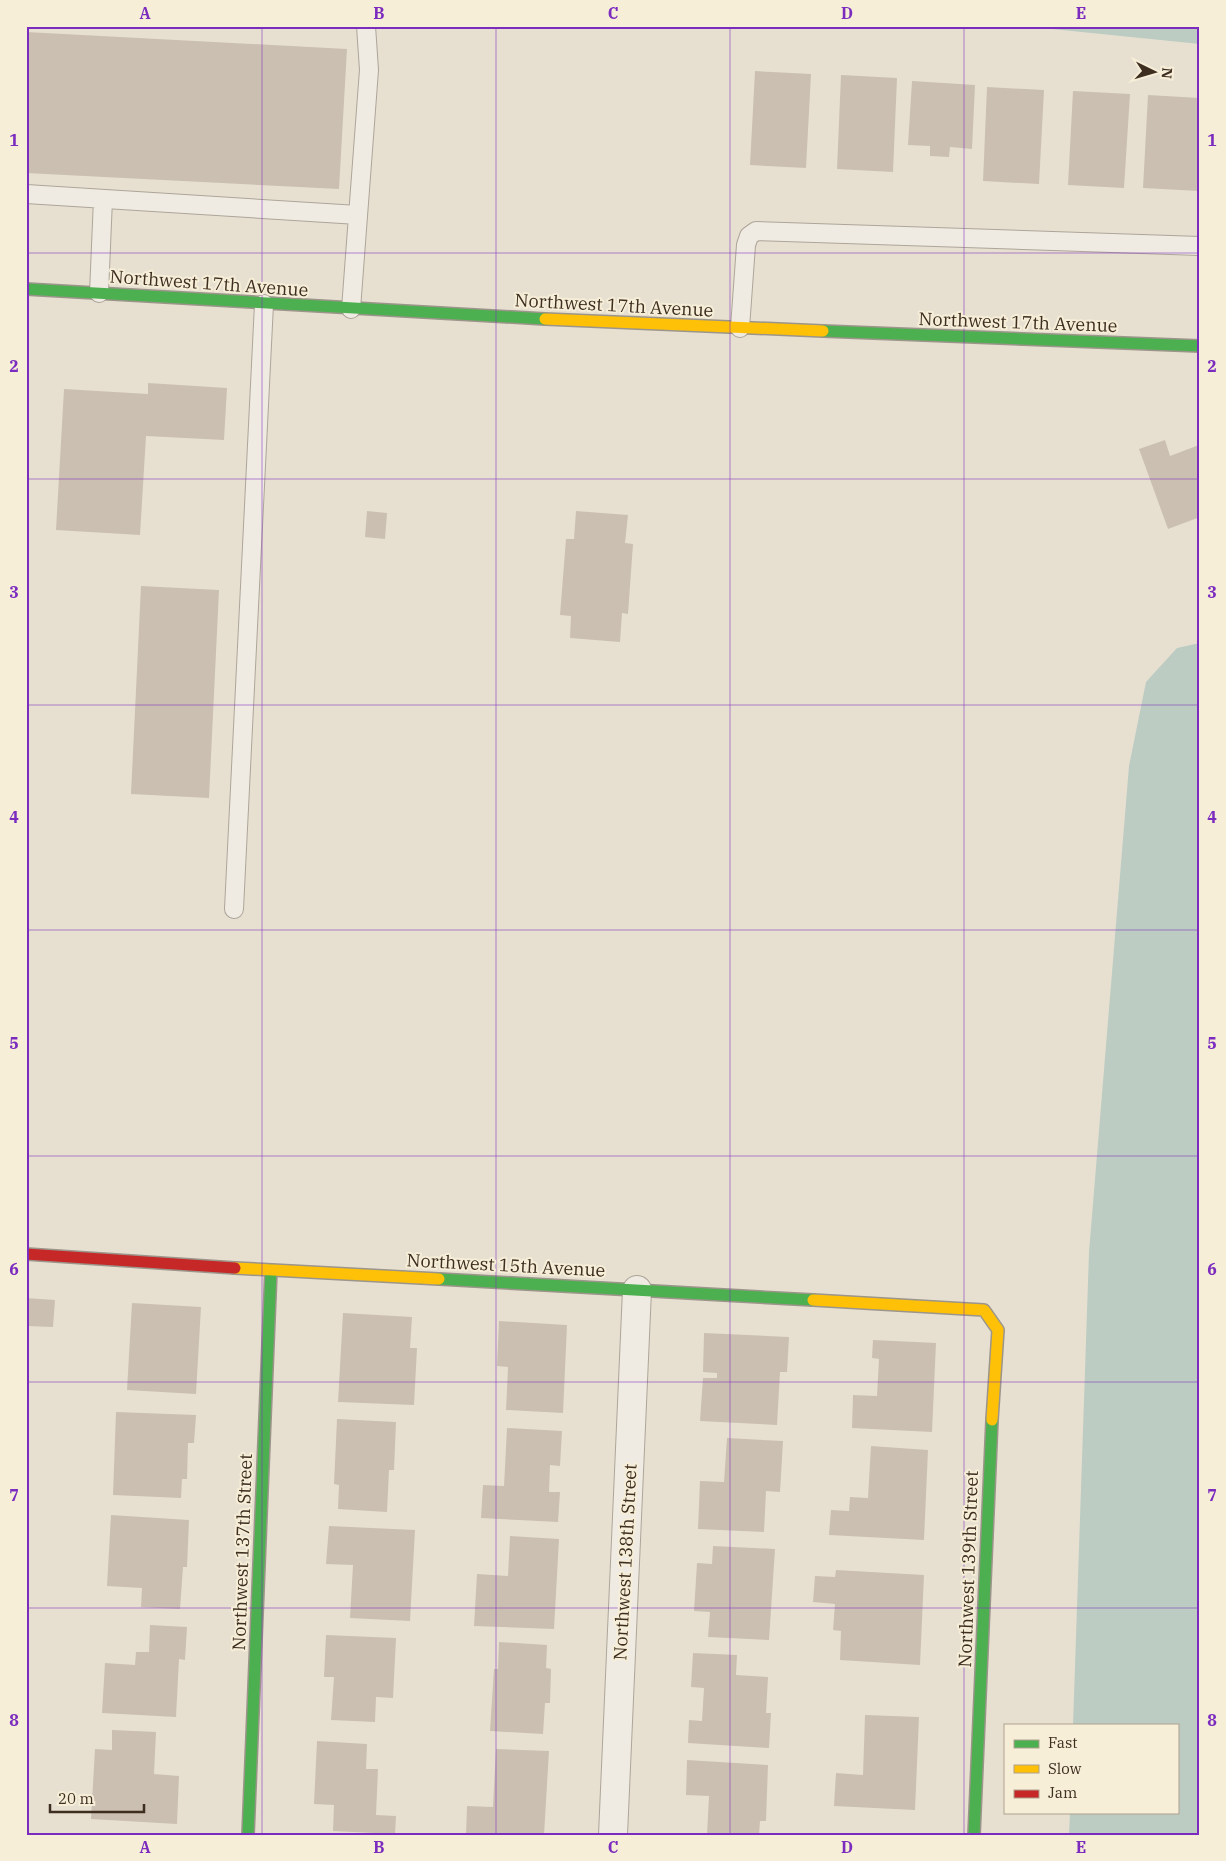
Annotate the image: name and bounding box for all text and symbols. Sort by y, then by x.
text: A [139,3,151,23]
text: B [373,3,385,23]
text: C [608,3,618,23]
text: D [841,3,853,23]
text: E [1076,3,1086,23]
north arrow [1128,48,1178,98]
text: N [1158,67,1176,79]
text: 1 [9,130,19,150]
text: 1 [1207,130,1217,150]
street label: Northwest 17th Avenue [109,265,309,301]
street label: Northwest 17th Avenue [514,288,714,322]
street label: Northwest 17th Avenue [918,307,1118,337]
text: 2 [9,356,19,376]
text: 2 [1207,356,1217,376]
text: 3 [9,582,19,602]
text: 3 [1207,582,1217,602]
text: 4 [9,807,19,827]
text: 4 [1207,807,1217,827]
text: 5 [9,1033,19,1053]
text: 5 [1207,1033,1217,1053]
street label: Northwest 15th Avenue [406,1248,606,1282]
text: 6 [9,1259,19,1279]
text: 6 [1207,1259,1217,1279]
street label: Northwest 137th Street [227,1453,257,1651]
street label: Northwest 138th Street [608,1463,642,1661]
street label: Northwest 139th Street [953,1470,983,1668]
text: 7 [9,1485,19,1505]
text: 7 [1207,1485,1217,1505]
text: 8 [9,1710,19,1730]
text: 8 [1207,1710,1217,1730]
legend [1004,1724,1178,1814]
text: Fast [1048,1733,1078,1752]
text: Slow [1048,1759,1082,1778]
scale bar [50,1781,144,1813]
text: Jam [1048,1783,1077,1802]
text: 20 m [58,1789,94,1808]
text: A [139,1837,151,1857]
text: B [373,1837,385,1857]
text: C [608,1837,618,1857]
text: D [841,1837,853,1857]
text: E [1076,1837,1086,1857]

